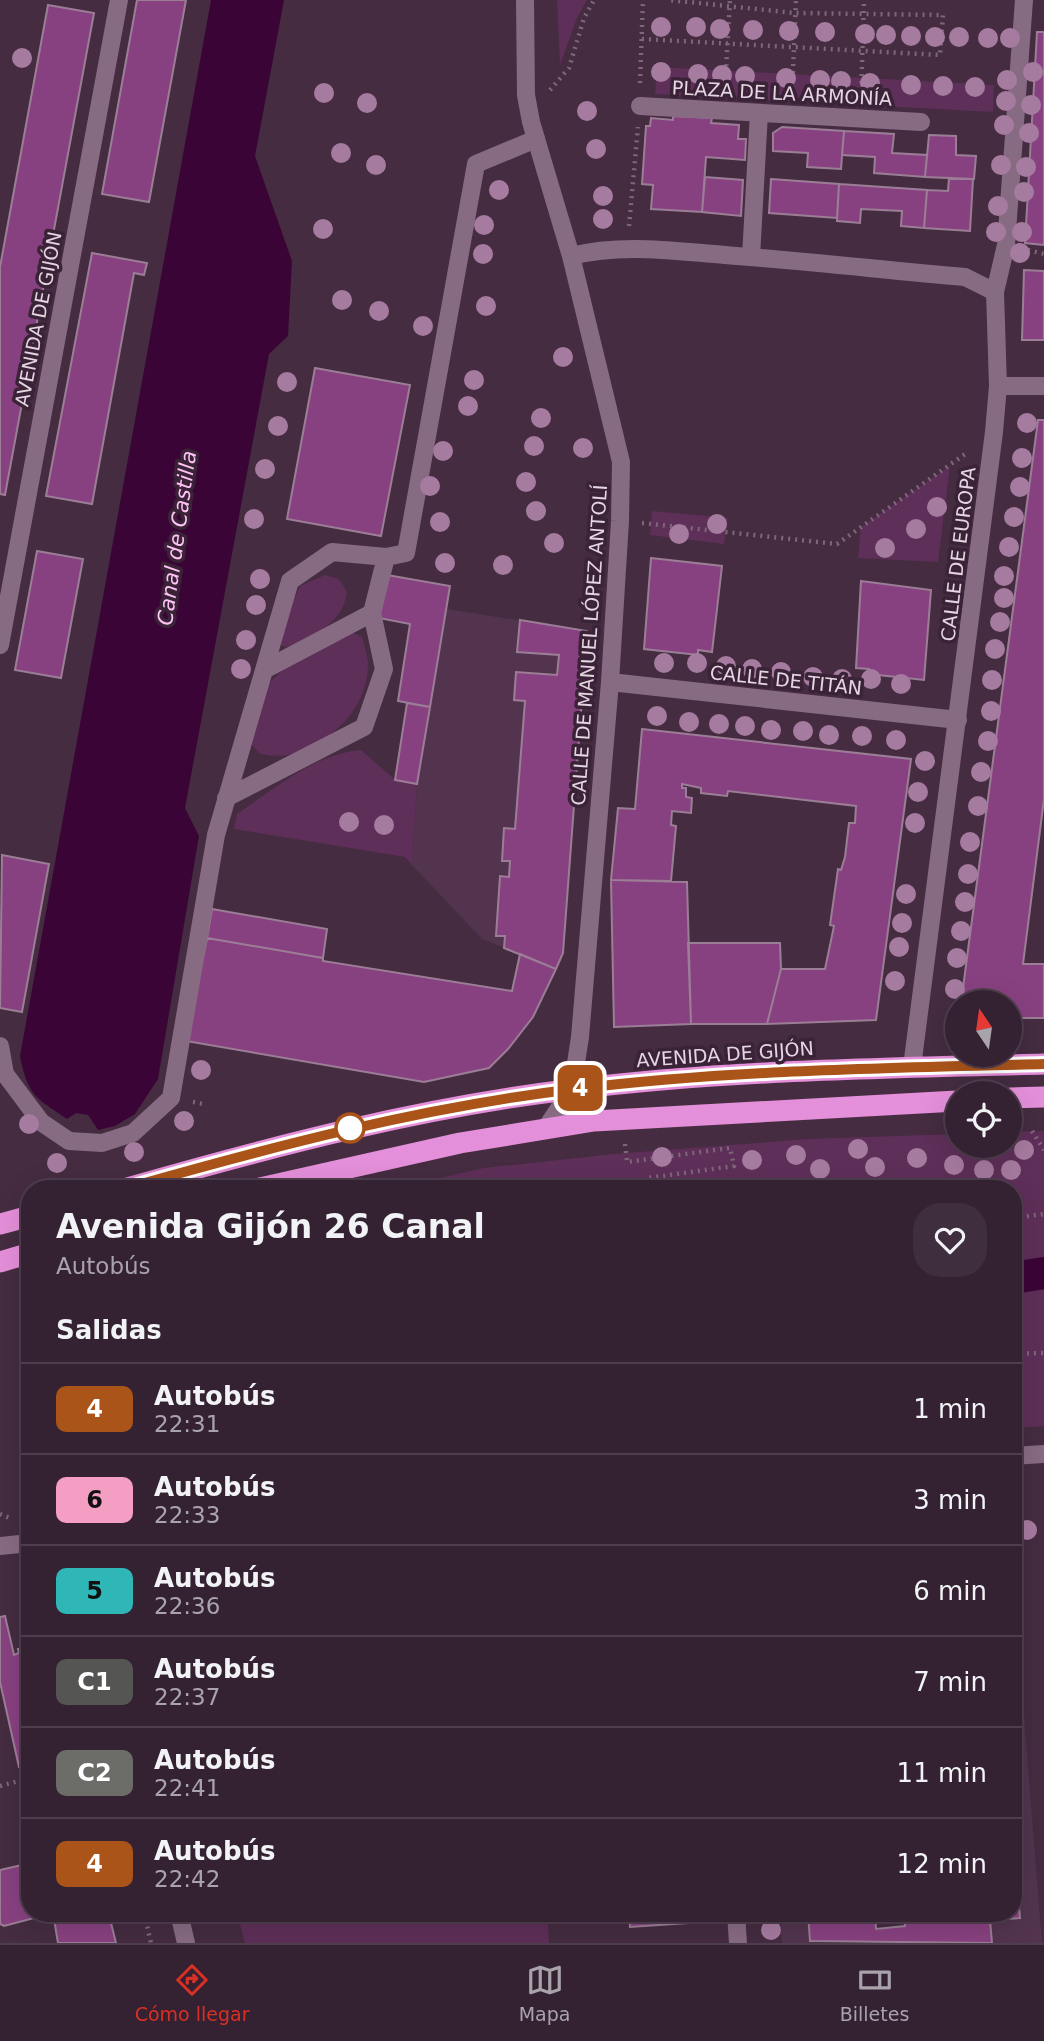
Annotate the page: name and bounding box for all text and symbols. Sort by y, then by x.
street label: PLAZA DE LA ARMONÍA [671,76,893,110]
street label: AVENIDA DE GIJÓN [9,229,66,408]
water label: Canal de Castilla [153,449,201,627]
street label: CALLE DE EUROPA [936,466,980,642]
street label: CALLE DE MANUEL LÓPEZ ANTOLÍ [566,483,611,806]
street label: CALLE DE TITÁN [709,661,863,699]
north arrow [945,990,1022,1068]
map controls [945,990,1022,1158]
street label: AVENIDA DE GIJÓN [636,1036,814,1071]
line badge: 4 [557,1065,603,1111]
text: 4 [572,1074,588,1102]
button: locate [945,1081,1022,1158]
unlabelled marker [335,1113,365,1143]
button: heart [913,1203,987,1277]
text: Avenida Gijón 26 Canal [56,1207,485,1246]
text: Autobús [56,1253,151,1279]
text: Salidas [56,1315,162,1345]
text: Autobús [154,1381,276,1411]
text: 1 min [913,1394,987,1424]
text: 4 [86,1395,103,1423]
text: 22:31 [154,1411,220,1437]
text: Autobús [154,1472,276,1502]
text: 3 min [913,1485,987,1515]
text: 6 [86,1486,103,1514]
text: 22:33 [154,1502,220,1528]
text: Autobús [154,1563,276,1593]
text: 6 min [913,1576,987,1606]
text: 5 [86,1577,103,1605]
text: 22:36 [154,1593,220,1619]
text: Autobús [154,1654,276,1684]
text: 7 min [913,1667,987,1697]
text: C1 [77,1668,112,1696]
text: 22:37 [154,1684,220,1710]
text: Autobús [154,1745,276,1775]
text: 11 min [897,1758,987,1788]
text: C2 [77,1759,112,1787]
text: 22:41 [154,1775,220,1801]
text: Autobús [154,1836,276,1866]
text: 12 min [897,1849,987,1879]
text: 4 [86,1850,103,1878]
text: 22:42 [154,1866,220,1892]
tab: Cómo llegar [135,1961,249,2025]
tab: Mapa [519,1961,570,2025]
tab: Billetes [840,1961,909,2025]

